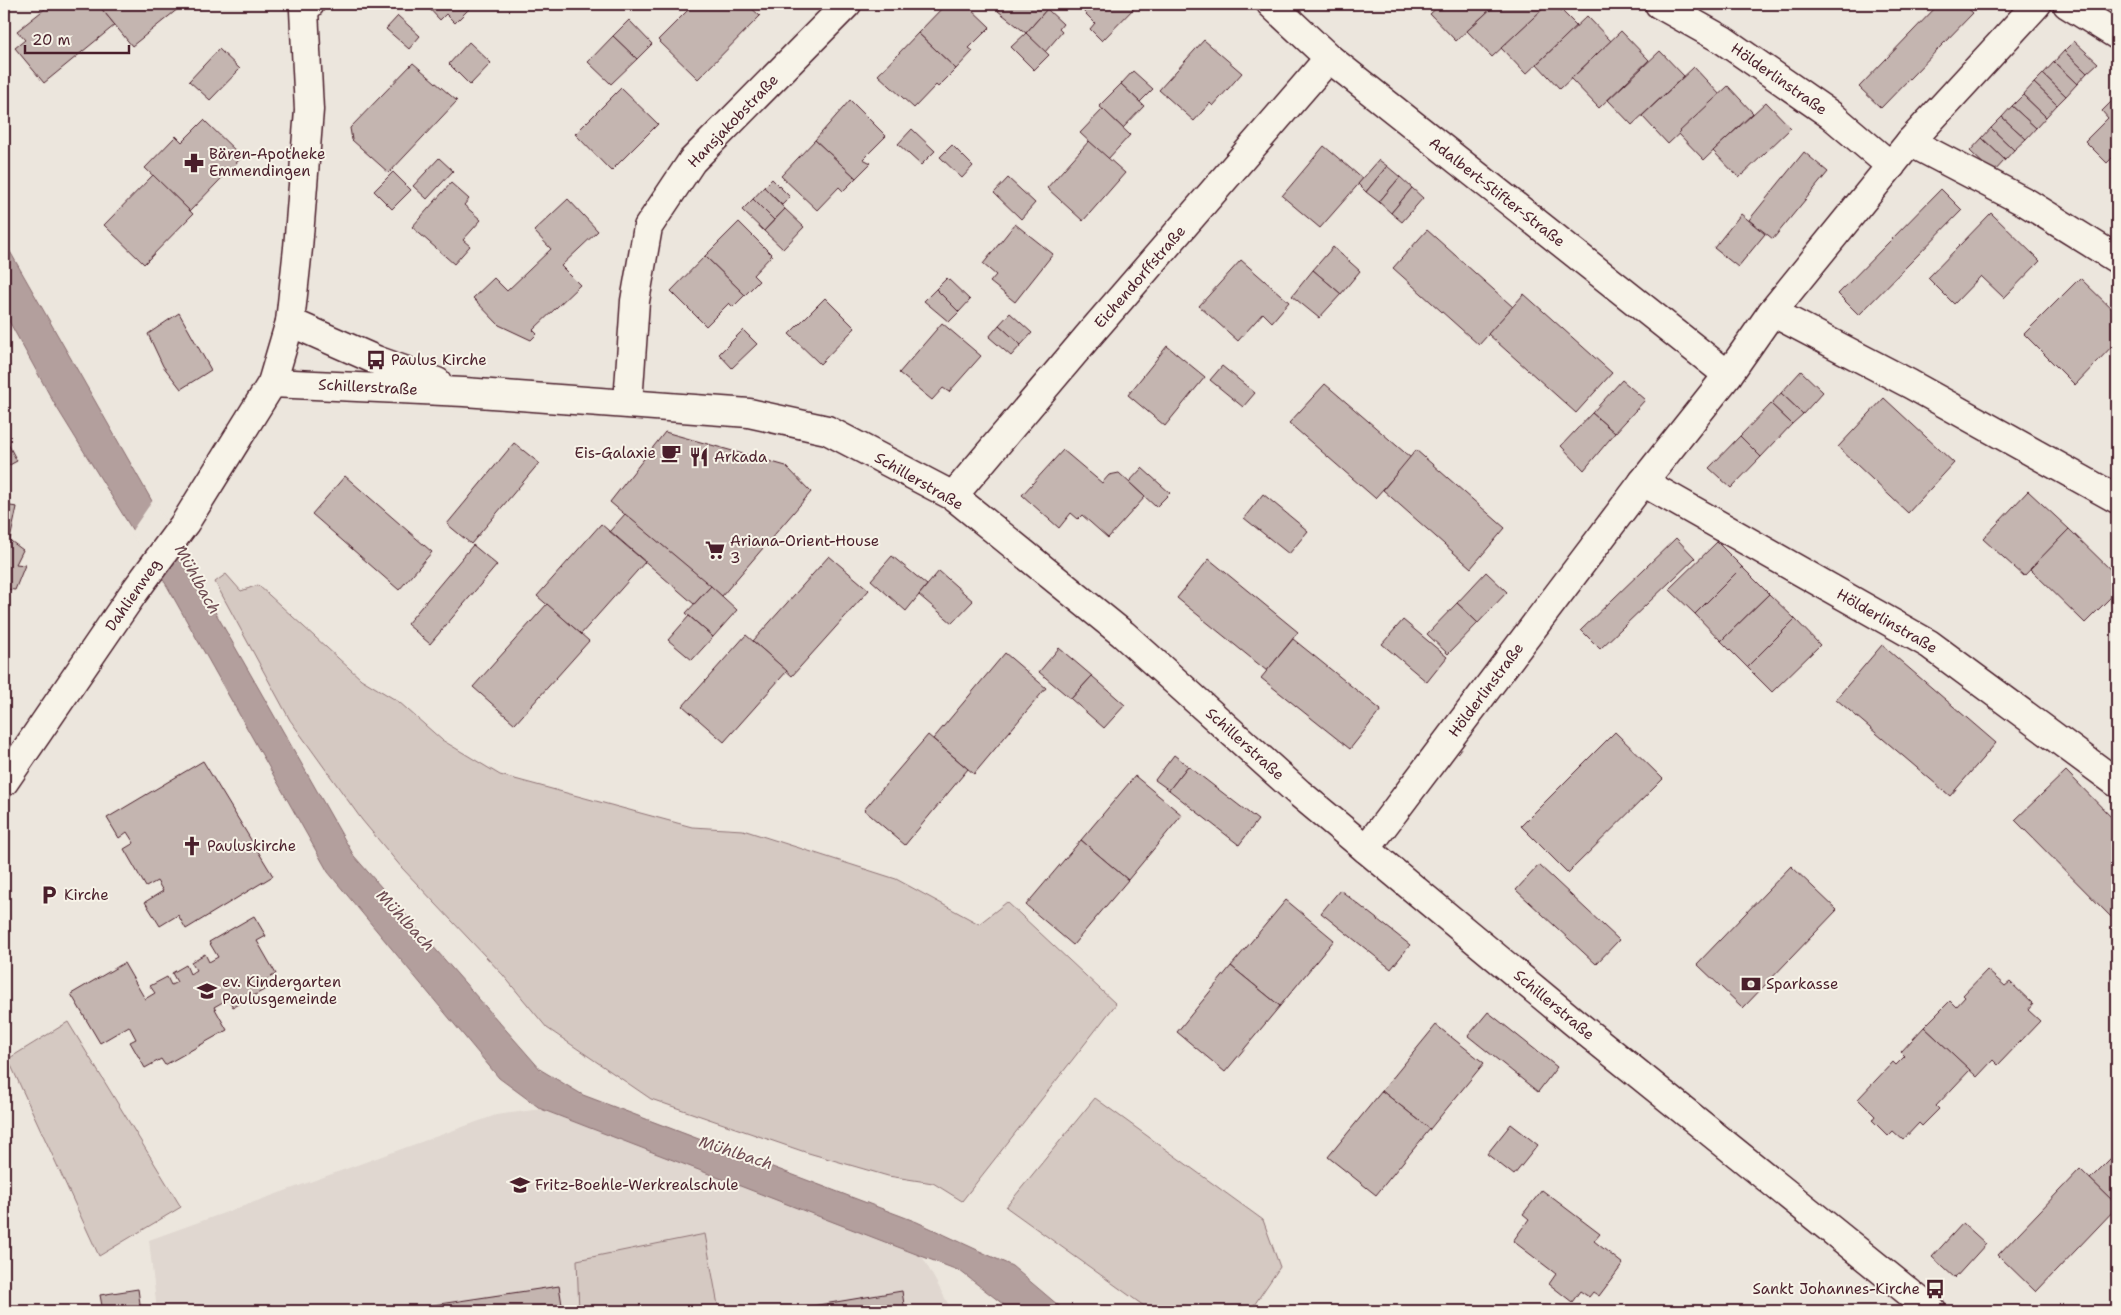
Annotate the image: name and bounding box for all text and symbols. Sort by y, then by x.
scale bar [25,22,129,54]
text: 20 m [32,30,71,50]
street label: Hölderlinstraße [1727,38,1831,120]
street label: Hansjakobstraße [683,70,783,172]
street label: Adalbert-Stifter-Straße [1425,133,1569,251]
place label: Bären-Apotheke Emmendingen [209,144,325,181]
pharmacy icon: Bären-Apotheke Emmendingen [183,152,205,174]
street label: Eichendorffstraße [1090,221,1190,333]
bus stop icon: Paulus Kirche [365,349,387,371]
place label: Paulus Kirche [391,350,487,370]
street label: Schillerstraße [318,374,418,400]
cafe icon: Eis-Galaxie [660,442,682,464]
place label: Eis-Galaxie [575,443,656,463]
restaurant icon: Arkada [688,446,710,468]
place label: Arkada [714,447,768,467]
street label: Schillerstraße [871,447,967,515]
place label: Ariana-Orient-House 3 [730,531,879,568]
supermarket icon: Ariana-Orient-House 3 [704,539,726,561]
water label: Mühlbach [170,541,225,618]
street label: Dahlienweg [101,555,165,635]
street label: Hölderlinstraße [1833,584,1941,658]
street label: Hölderlinstraße [1444,639,1528,741]
street label: Schillerstraße [1201,703,1289,785]
church icon: Pauluskirche [181,835,203,857]
place label: Pauluskirche [207,836,296,856]
parking icon: Kirche [38,884,60,906]
place label: Kirche [64,885,109,905]
water label: Mühlbach [372,885,439,955]
street label: Schillerstraße [1509,965,1599,1045]
place label: ev. Kindergarten Paulusgemeinde [222,972,341,1009]
bank icon: Sparkasse [1740,973,1762,995]
place label: Sparkasse [1766,974,1838,994]
school or university icon: ev. Kindergarten Paulusgemeinde [196,980,218,1002]
water label: Mühlbach [696,1131,775,1174]
school or university icon: Fritz-Boehle-Werkrealschule [509,1174,531,1196]
place label: Fritz-Boehle-Werkrealschule [535,1175,739,1195]
bus stop icon: Sankt Johannes-Kirche [1924,1278,1946,1300]
place label: Sankt Johannes-Kirche [1753,1279,1920,1299]

